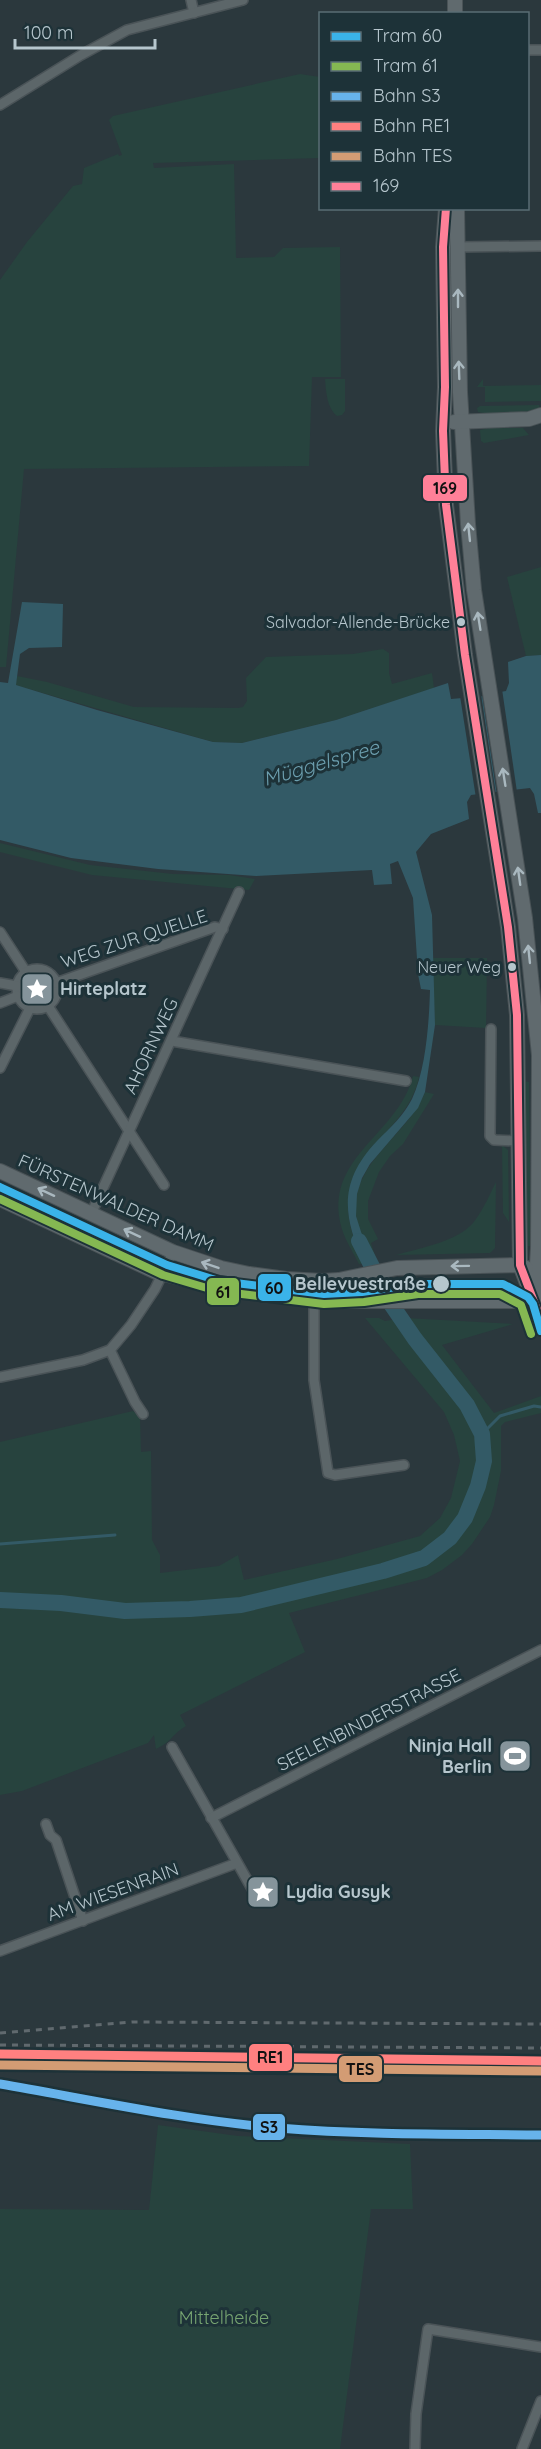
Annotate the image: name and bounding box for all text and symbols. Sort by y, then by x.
scale bar [15,12,154,50]
legend [319,12,529,210]
text: 100 m [24,21,73,44]
text: Tram 60 [373,24,442,47]
text: Tram 61 [373,54,438,77]
text: Bahn S3 [373,84,441,107]
text: Bahn RE1 [373,114,450,137]
text: Bahn TES [373,144,452,167]
text: 169 [373,174,399,197]
one-way arrow [452,288,464,308]
one-way arrow [453,361,465,381]
line badge: 169 [422,474,468,502]
text: 169 [433,478,457,498]
one-way arrow [463,522,474,542]
place label: Salvador-Allende-Brücke [266,612,450,632]
one-way arrow [474,612,485,631]
marker: Salvador-Allende-Brücke [455,616,467,628]
water label: Müggelspree [260,734,382,791]
one-way arrow [498,767,509,787]
one-way arrow [513,867,524,887]
street label: WEG ZUR QUELLE [58,904,210,973]
one-way arrow [523,945,534,965]
place label: Neuer Weg [417,957,501,977]
marker: Neuer Weg [506,961,518,973]
place icon: Hirteplatz [19,971,55,1007]
place label: Hirteplatz [60,977,147,1000]
street label: AHORNWEG [118,994,183,1098]
street label: FÜRSTENWALDER DAMM [15,1149,218,1256]
one-way arrow [37,1186,55,1198]
one-way arrow [124,1226,142,1238]
one-way arrow [201,1258,220,1269]
one-way arrow [450,1260,470,1272]
place label: Bellevuestraße [295,1272,426,1295]
line badge: 60 [257,1273,292,1302]
marker: Bellevuestraße [431,1274,451,1294]
line badge: 61 [206,1277,240,1306]
text: 60 [265,1278,284,1298]
text: 61 [216,1282,230,1302]
street label: SEELENBINDERSTRASSE [273,1663,465,1776]
place label: Ninja Hall Berlin [409,1734,492,1778]
sports icon: Ninja Hall Berlin [497,1738,533,1774]
street label: AM WIESENRAIN [44,1857,182,1926]
place icon: Lydia Gusyk [245,1874,281,1910]
place label: Lydia Gusyk [286,1880,391,1903]
line badge: RE1 [248,2043,293,2072]
text: RE1 [257,2047,283,2067]
line badge: TES [338,2055,383,2083]
text: TES [346,2059,374,2079]
line badge: S3 [252,2113,286,2141]
text: S3 [260,2117,278,2137]
park label: Mittelheide [179,2306,269,2329]

